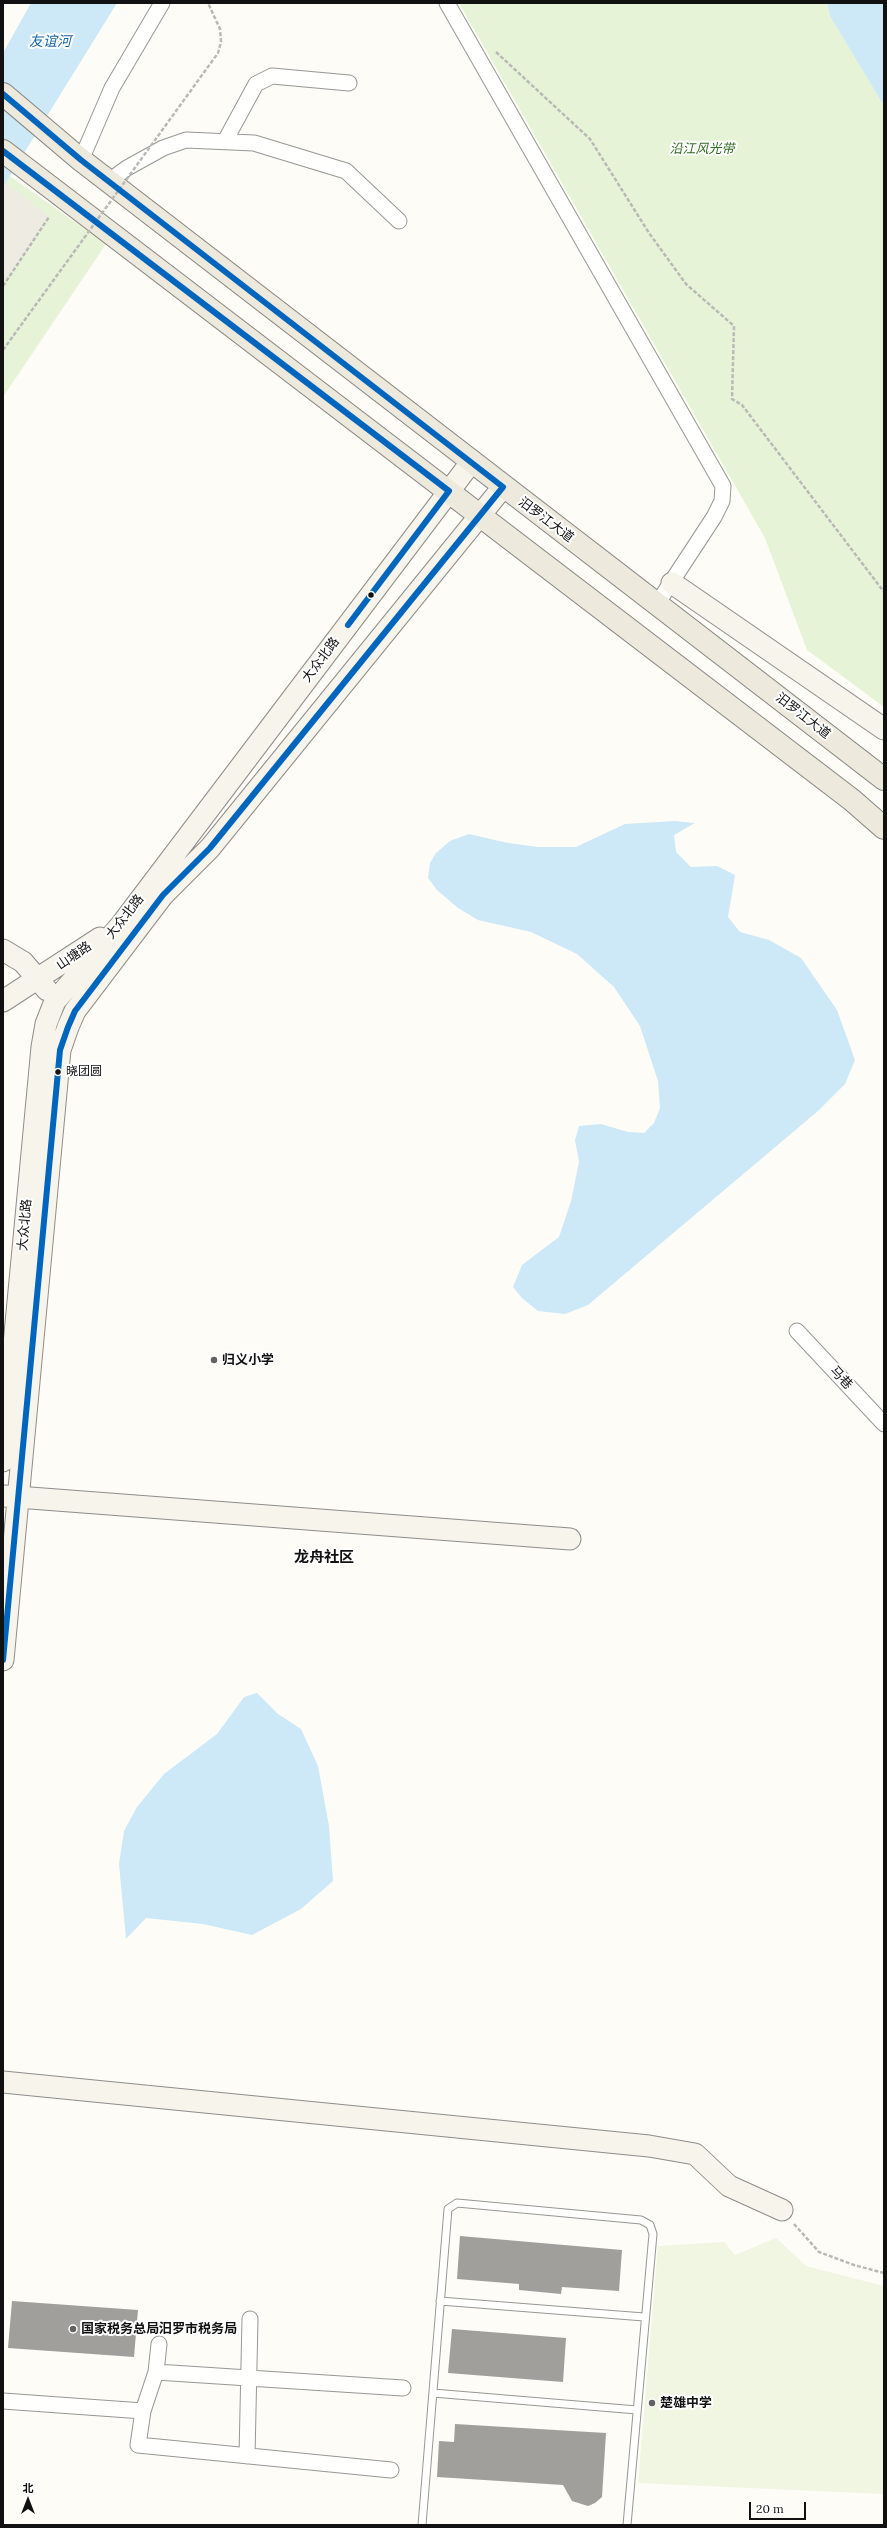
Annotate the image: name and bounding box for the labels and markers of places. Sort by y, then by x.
unlabelled marker [366,590,376,600]
place label: 晓团圆 [66,1065,102,1079]
marker: 晓团圆 [53,1067,63,1077]
place label: 归义小学 [222,1352,274,1368]
marker: 归义小学 [209,1355,219,1365]
place label: 国家税务总局汨罗市税务局 [81,2321,237,2337]
marker: 国家税务总局汨罗市税务局 [68,2324,78,2334]
place label: 楚雄中学 [660,2395,712,2411]
marker: 楚雄中学 [647,2398,657,2408]

